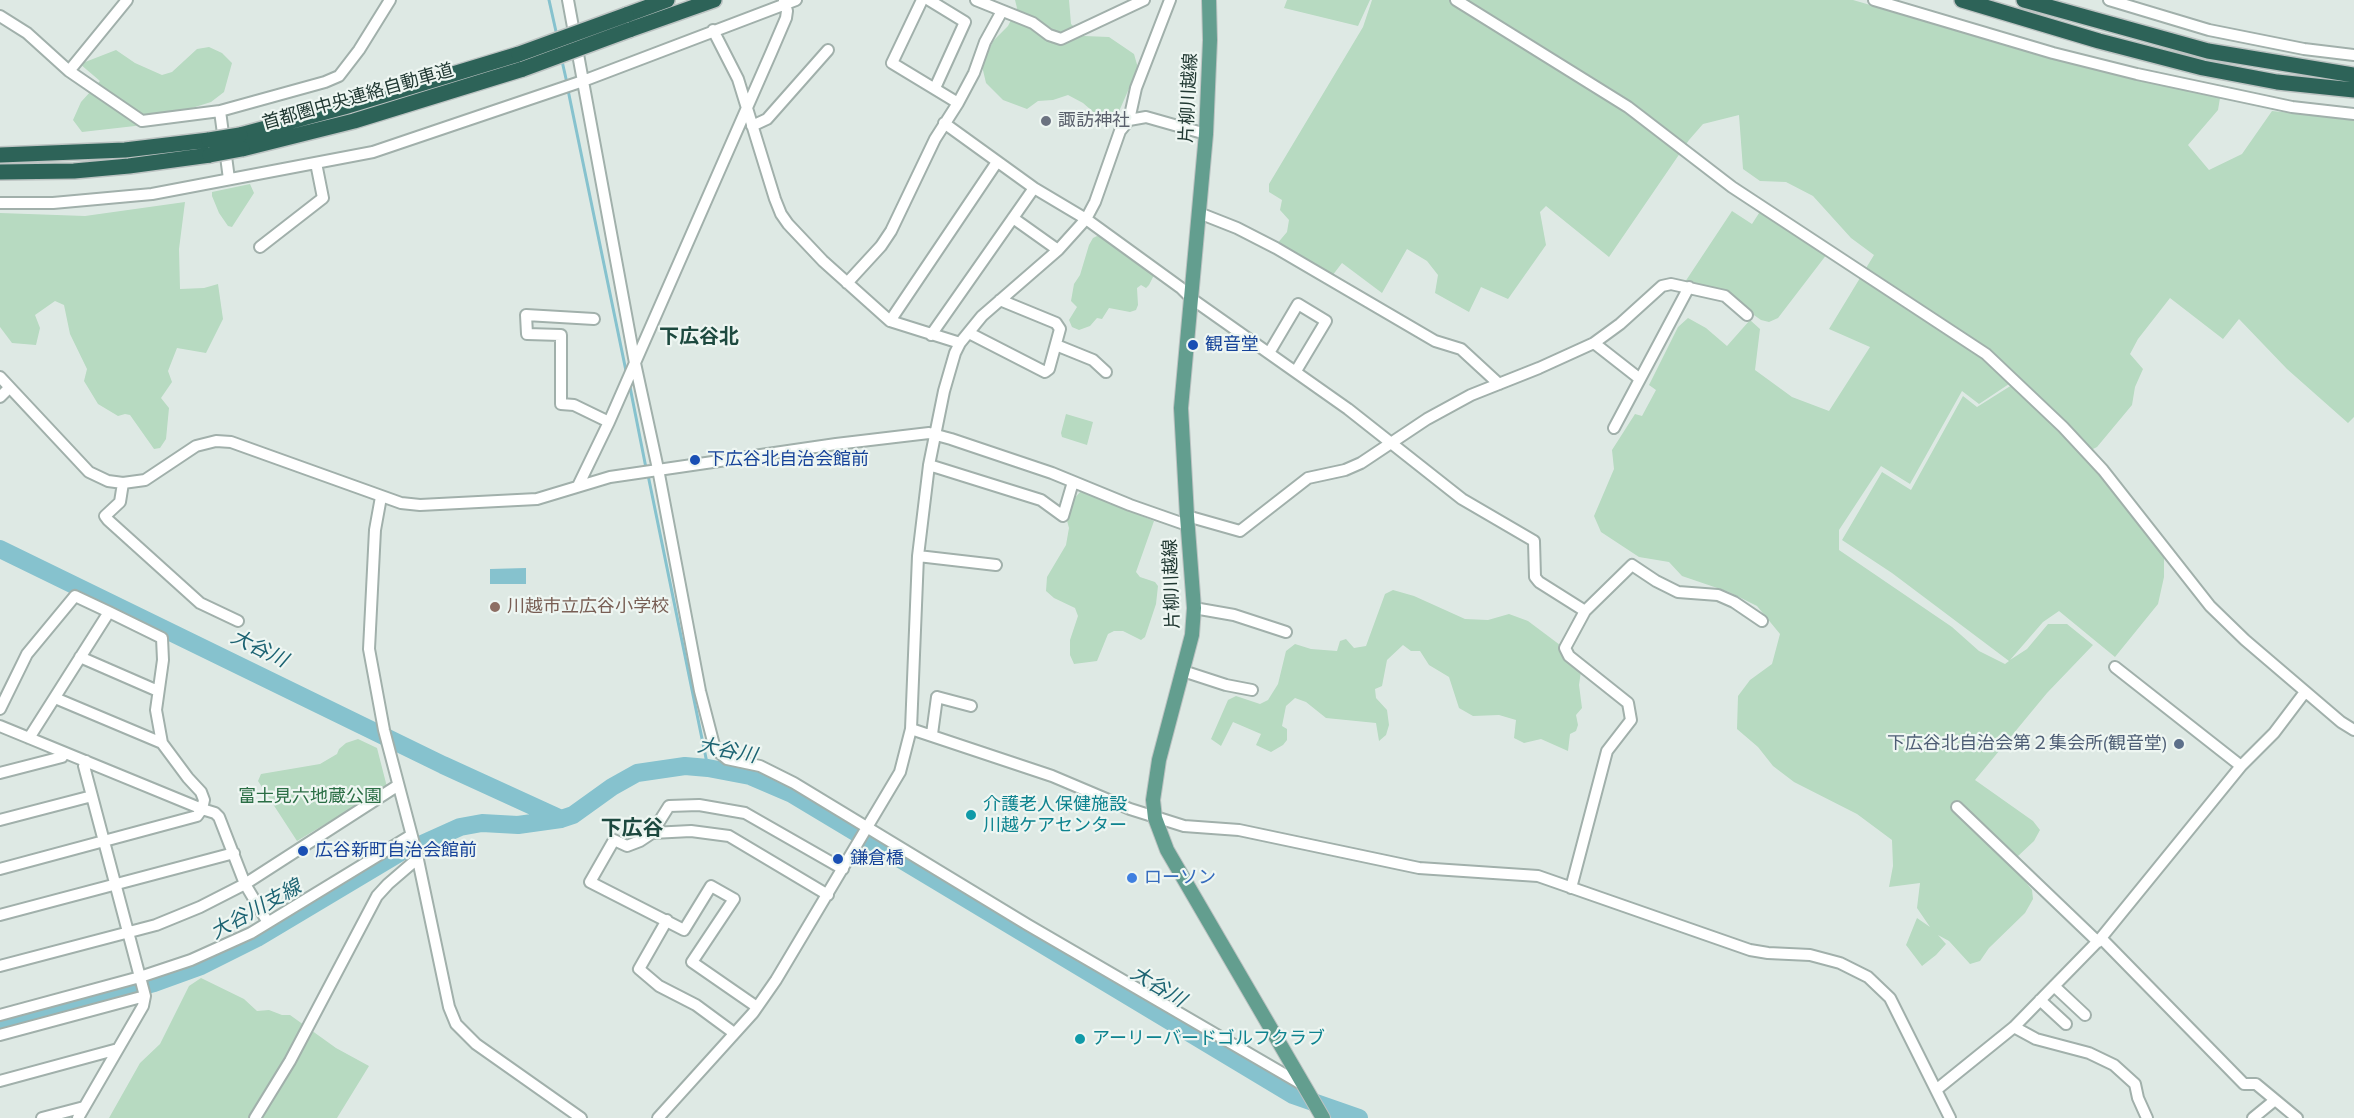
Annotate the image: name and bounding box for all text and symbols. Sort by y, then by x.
street label: 片柳川越線 [1176,52,1202,144]
street label: 首都圏中央連絡自動車道 [260,59,456,135]
place label: 諏訪神社 [1058,110,1130,132]
marker: 諏訪神社 [1039,114,1053,128]
district label: 下広谷北 [659,325,739,349]
place label: 観音堂 [1205,334,1259,356]
marker: 観音堂 [1186,338,1200,352]
place label: 下広谷北自治会館前 [707,449,869,471]
marker: 下広谷北自治会館前 [688,453,702,467]
street label: 片柳川越線 [1160,539,1184,629]
place label: 川越市立広谷小学校 [507,596,669,618]
marker: 川越市立広谷小学校 [488,600,502,614]
water label: 大谷川 [227,625,291,673]
water label: 大谷川 [695,733,759,769]
place label: 下広谷北自治会第２集会所(観音堂) [1887,733,2167,755]
marker: 下広谷北自治会第２集会所(観音堂) [2172,737,2186,751]
park label: 富士見六地蔵公園 [238,786,382,808]
place label: 介護老人保健施設 川越ケアセンター [983,794,1127,836]
marker: 介護老人保健施設 川越ケアセンター [964,808,978,822]
district label: 下広谷 [601,816,663,842]
place label: 広谷新町自治会館前 [315,840,477,862]
marker: 広谷新町自治会館前 [296,844,310,858]
place label: 鎌倉橋 [850,848,904,870]
marker: 鎌倉橋 [831,852,845,866]
place label: ローソン [1144,867,1216,889]
marker: ローソン [1125,871,1139,885]
water label: 大谷川支線 [206,875,306,945]
water label: 大谷川 [1126,961,1190,1013]
place label: アーリーバードゴルフクラブ [1092,1028,1325,1050]
marker: アーリーバードゴルフクラブ [1073,1032,1087,1046]

